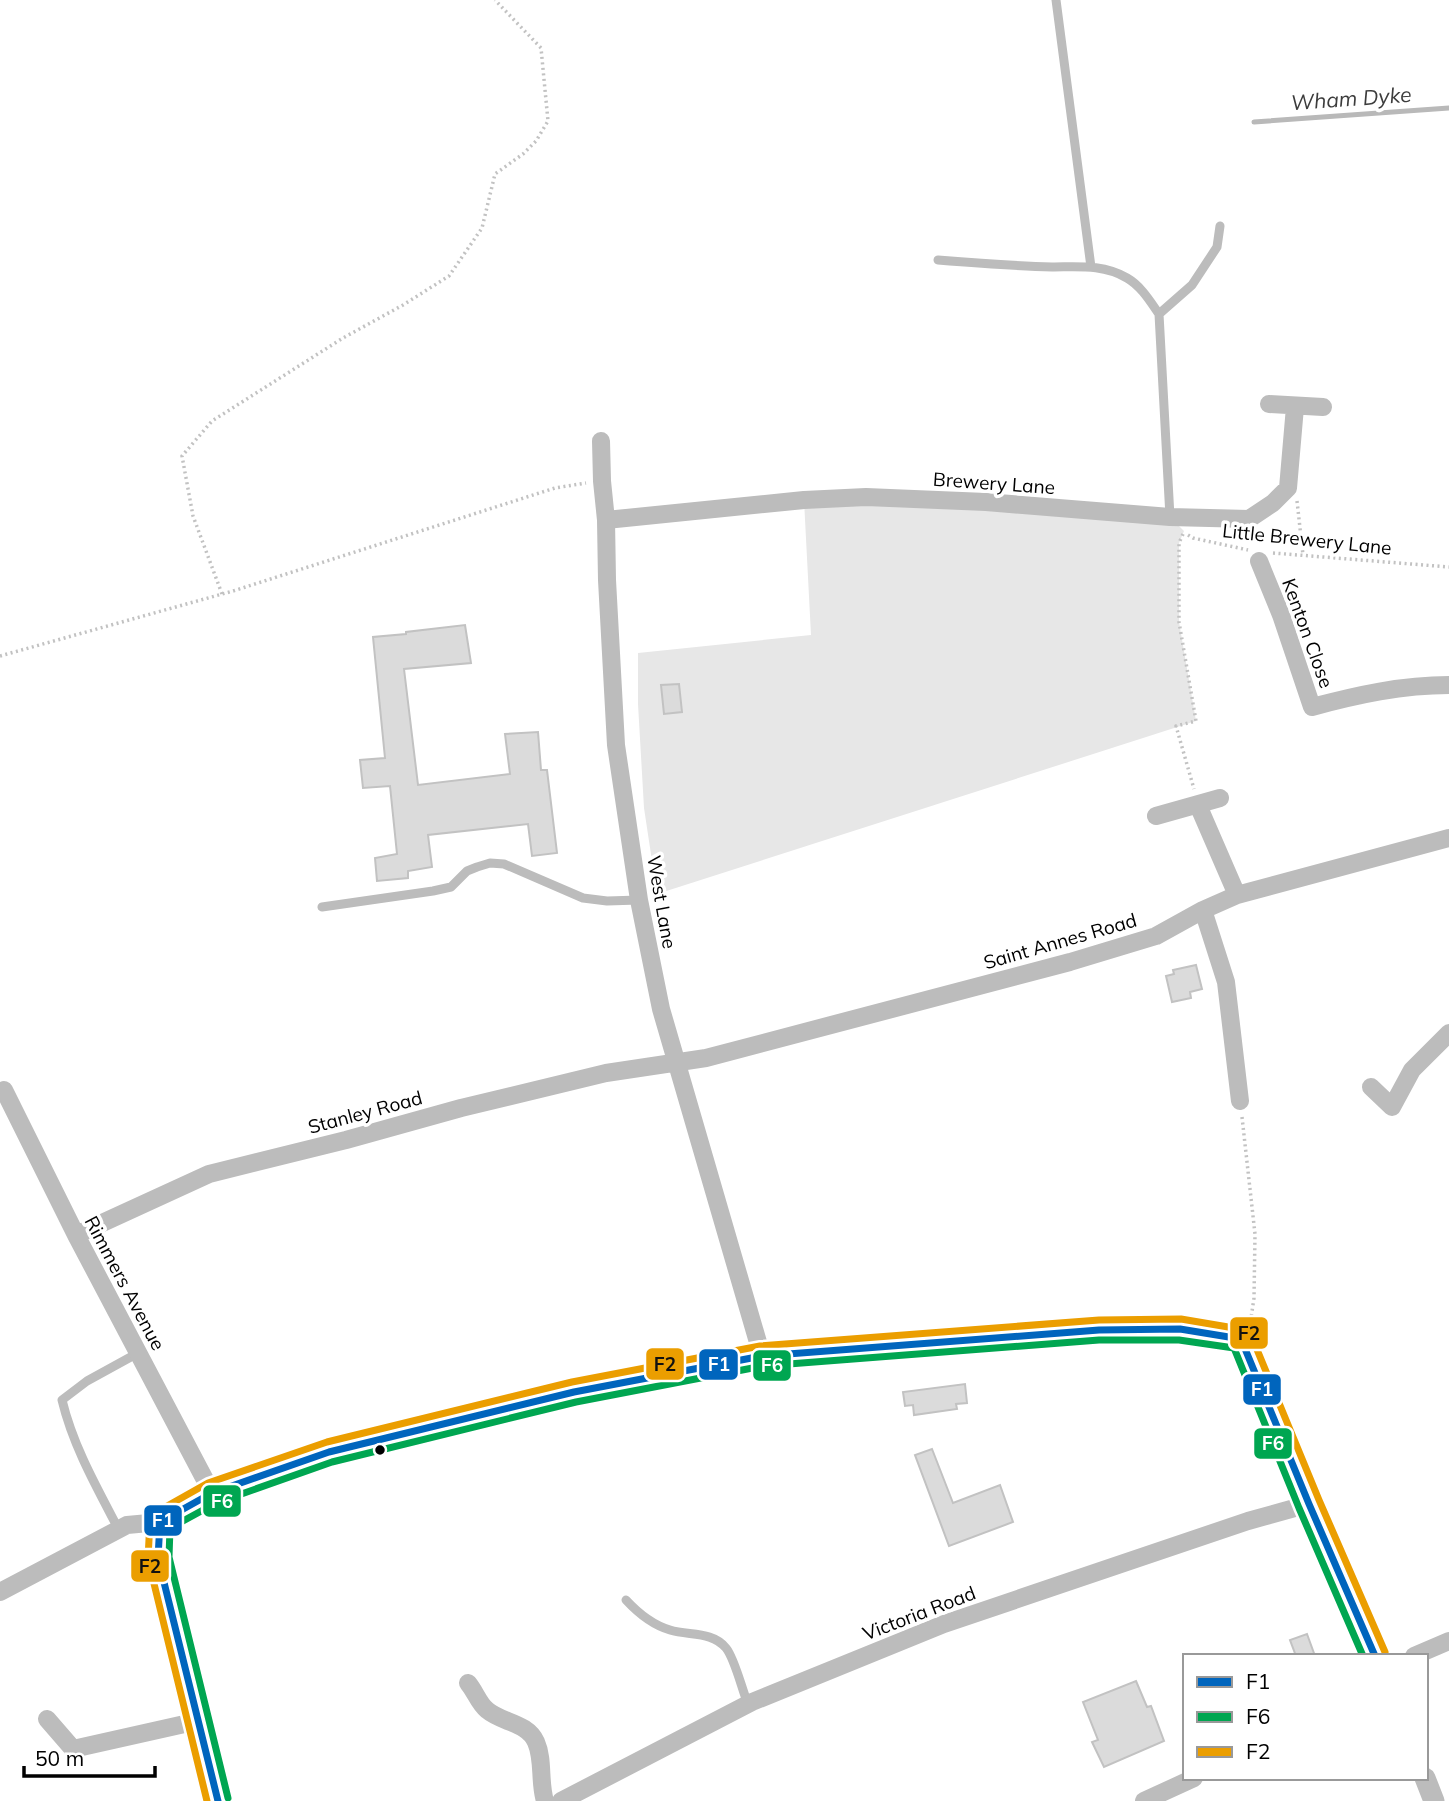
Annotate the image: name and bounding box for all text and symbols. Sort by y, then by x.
water label: Wham Dyke [1290,81,1412,115]
street label: Brewery Lane [932,467,1056,499]
street label: Little Brewery Lane [1221,518,1393,560]
street label: Kenton Close [1277,575,1339,691]
street label: West Lane [642,853,682,951]
street label: Saint Annes Road [981,908,1139,974]
street label: Stanley Road [305,1085,425,1139]
street label: Rimmers Avenue [79,1212,171,1354]
line badge: F2 [1229,1316,1269,1350]
text: F2 [1238,1321,1260,1345]
line badge: F2 [645,1347,685,1381]
line badge: F1 [698,1348,739,1381]
line badge: F6 [752,1349,792,1382]
text: F2 [654,1352,676,1376]
text: F1 [708,1352,730,1376]
text: F6 [761,1353,783,1377]
line badge: F1 [1242,1373,1282,1406]
text: F1 [1251,1377,1273,1401]
line badge: F6 [1253,1427,1293,1460]
text: F6 [1262,1431,1284,1455]
unlabelled marker [373,1443,387,1457]
line badge: F6 [202,1484,242,1518]
text: F6 [211,1489,233,1513]
line badge: F1 [143,1504,183,1537]
text: F1 [152,1508,174,1532]
line badge: F2 [130,1549,170,1583]
text: F2 [139,1554,161,1578]
street label: Victoria Road [859,1580,979,1646]
legend [1183,1654,1428,1780]
text: F1 [1246,1668,1270,1694]
text: F6 [1246,1703,1270,1729]
scale bar [24,1734,156,1778]
text: F2 [1246,1738,1270,1764]
text: 50 m [35,1745,84,1771]

